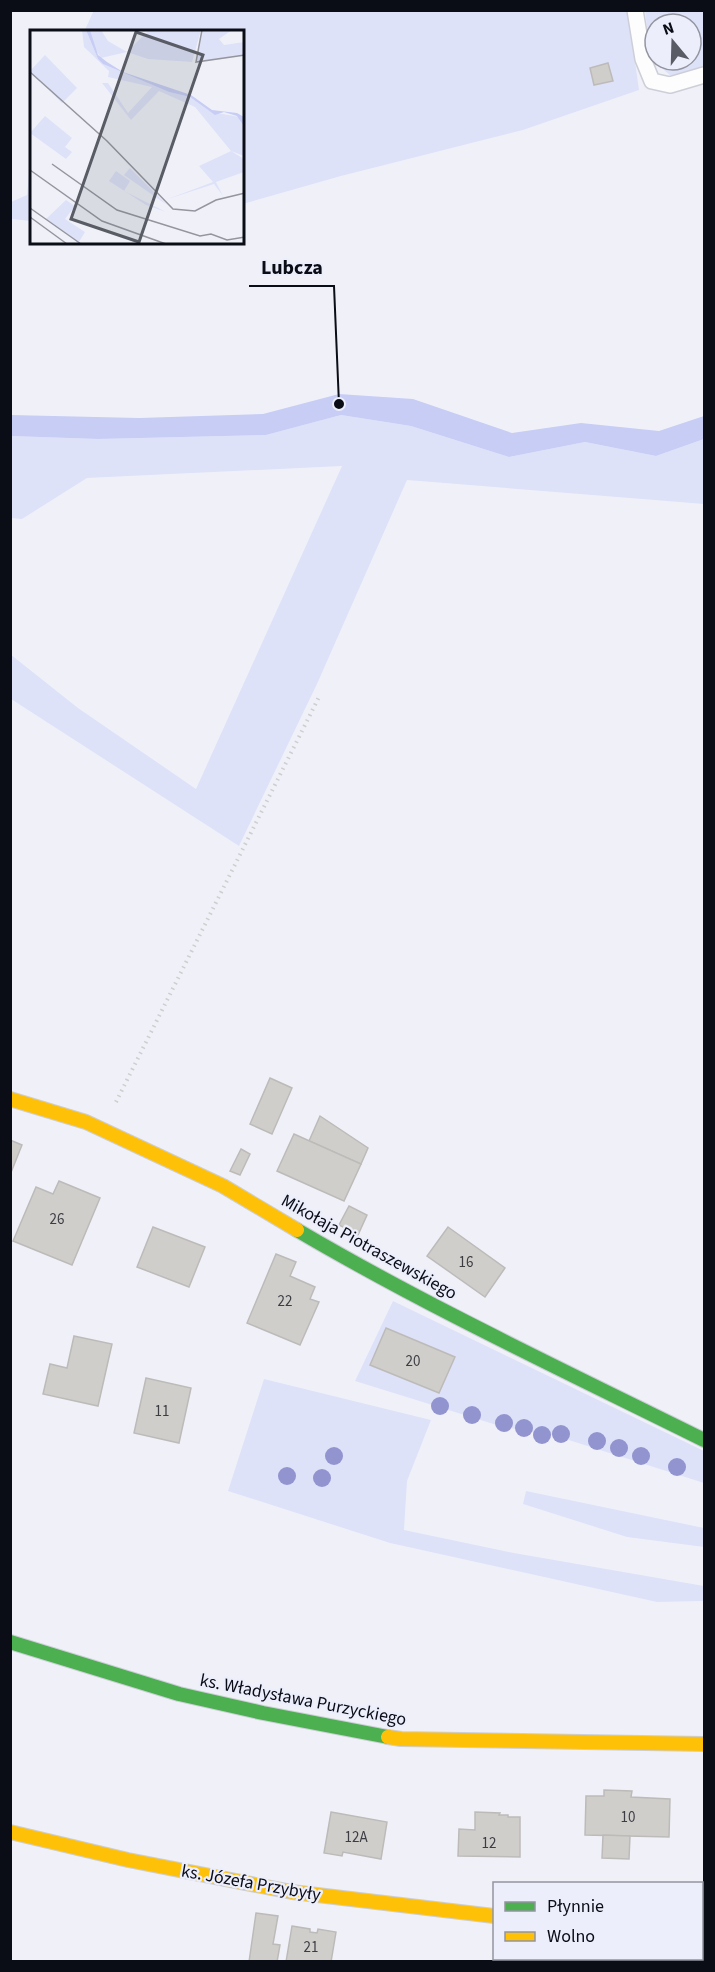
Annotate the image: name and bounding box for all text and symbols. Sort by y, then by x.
north arrow [643,12,703,72]
text: N [660,17,677,41]
inset map [30,30,244,244]
callout: Lubcza [249,248,334,286]
text: Lubcza [261,254,323,282]
street label: Mikołaja Piotraszewskiego [277,1188,461,1306]
house number: 26 [50,1209,64,1230]
house number: 16 [459,1252,473,1273]
house number: 22 [278,1291,292,1312]
house number: 20 [406,1351,420,1372]
house number: 11 [155,1401,169,1422]
street label: ks. Władysława Purzyckiego [198,1668,408,1732]
house number: 10 [621,1807,635,1828]
house number: 12A [344,1827,368,1848]
house number: 12 [482,1833,496,1854]
street label: ks. Józefa Przybyły [179,1858,323,1908]
legend [493,1882,703,1960]
text: Płynnie [547,1894,604,1919]
text: Wolno [547,1924,595,1949]
house number: 21 [304,1937,318,1958]

